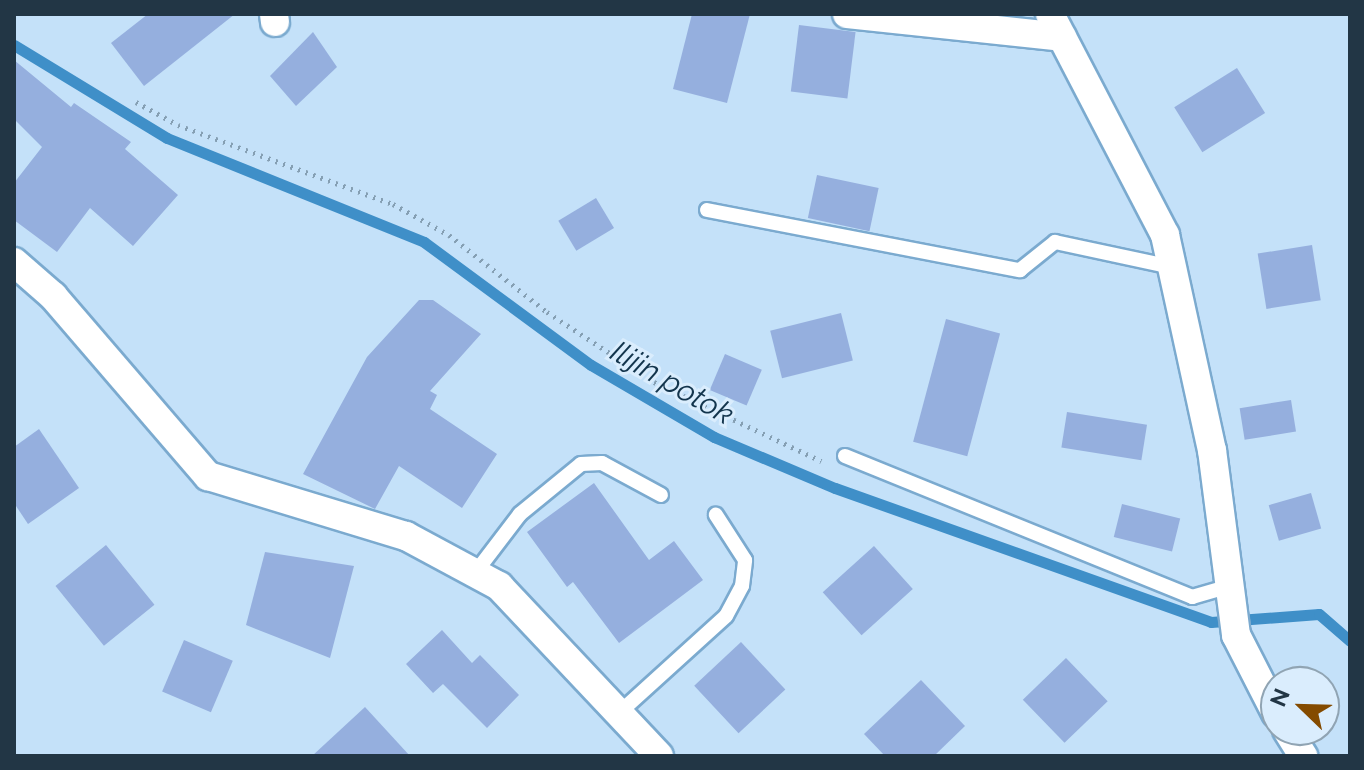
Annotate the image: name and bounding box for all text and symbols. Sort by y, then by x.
water label: Ilijin potok [604,333,740,433]
north arrow [1260,666,1340,746]
text: N [1264,685,1295,710]

